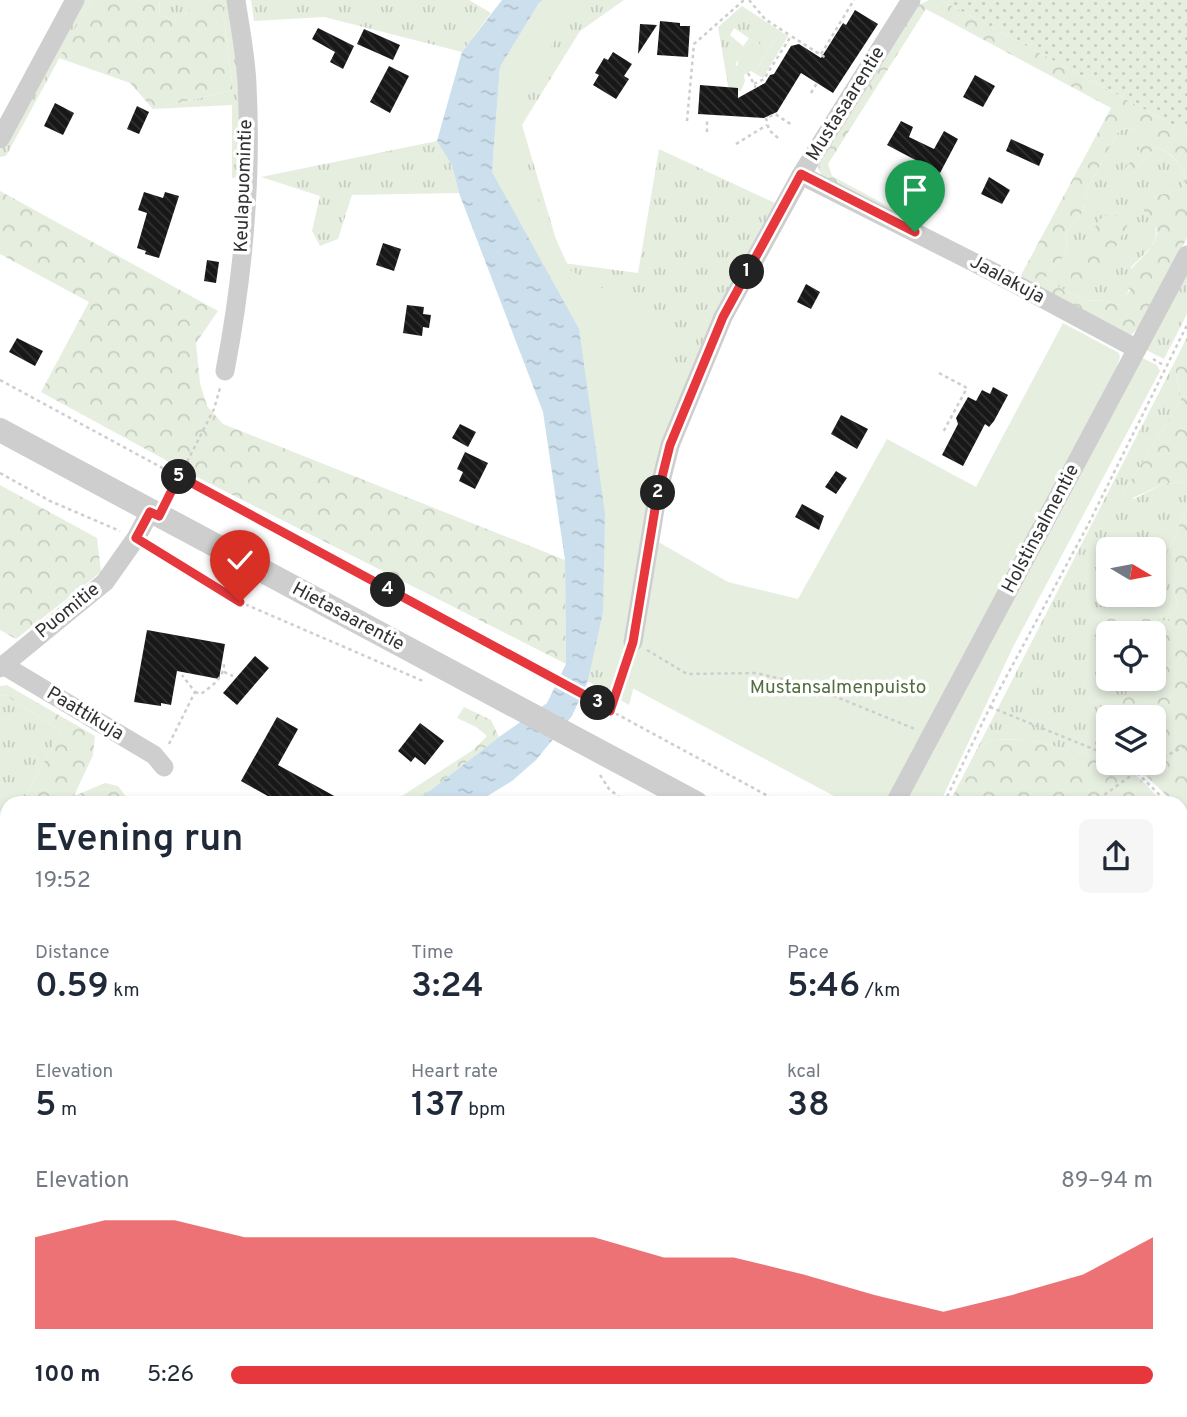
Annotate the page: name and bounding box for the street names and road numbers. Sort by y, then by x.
street label: Mustasaarentie [801,42,891,166]
street label: Keulapuomintie [230,119,258,253]
street label: Jaalakuja [965,250,1049,310]
street label: Holstinsalmentie [997,460,1085,598]
street label: Hietasaarentie [288,577,408,657]
street label: Puomitie [31,578,105,644]
street label: Paattikuja [42,682,128,746]

